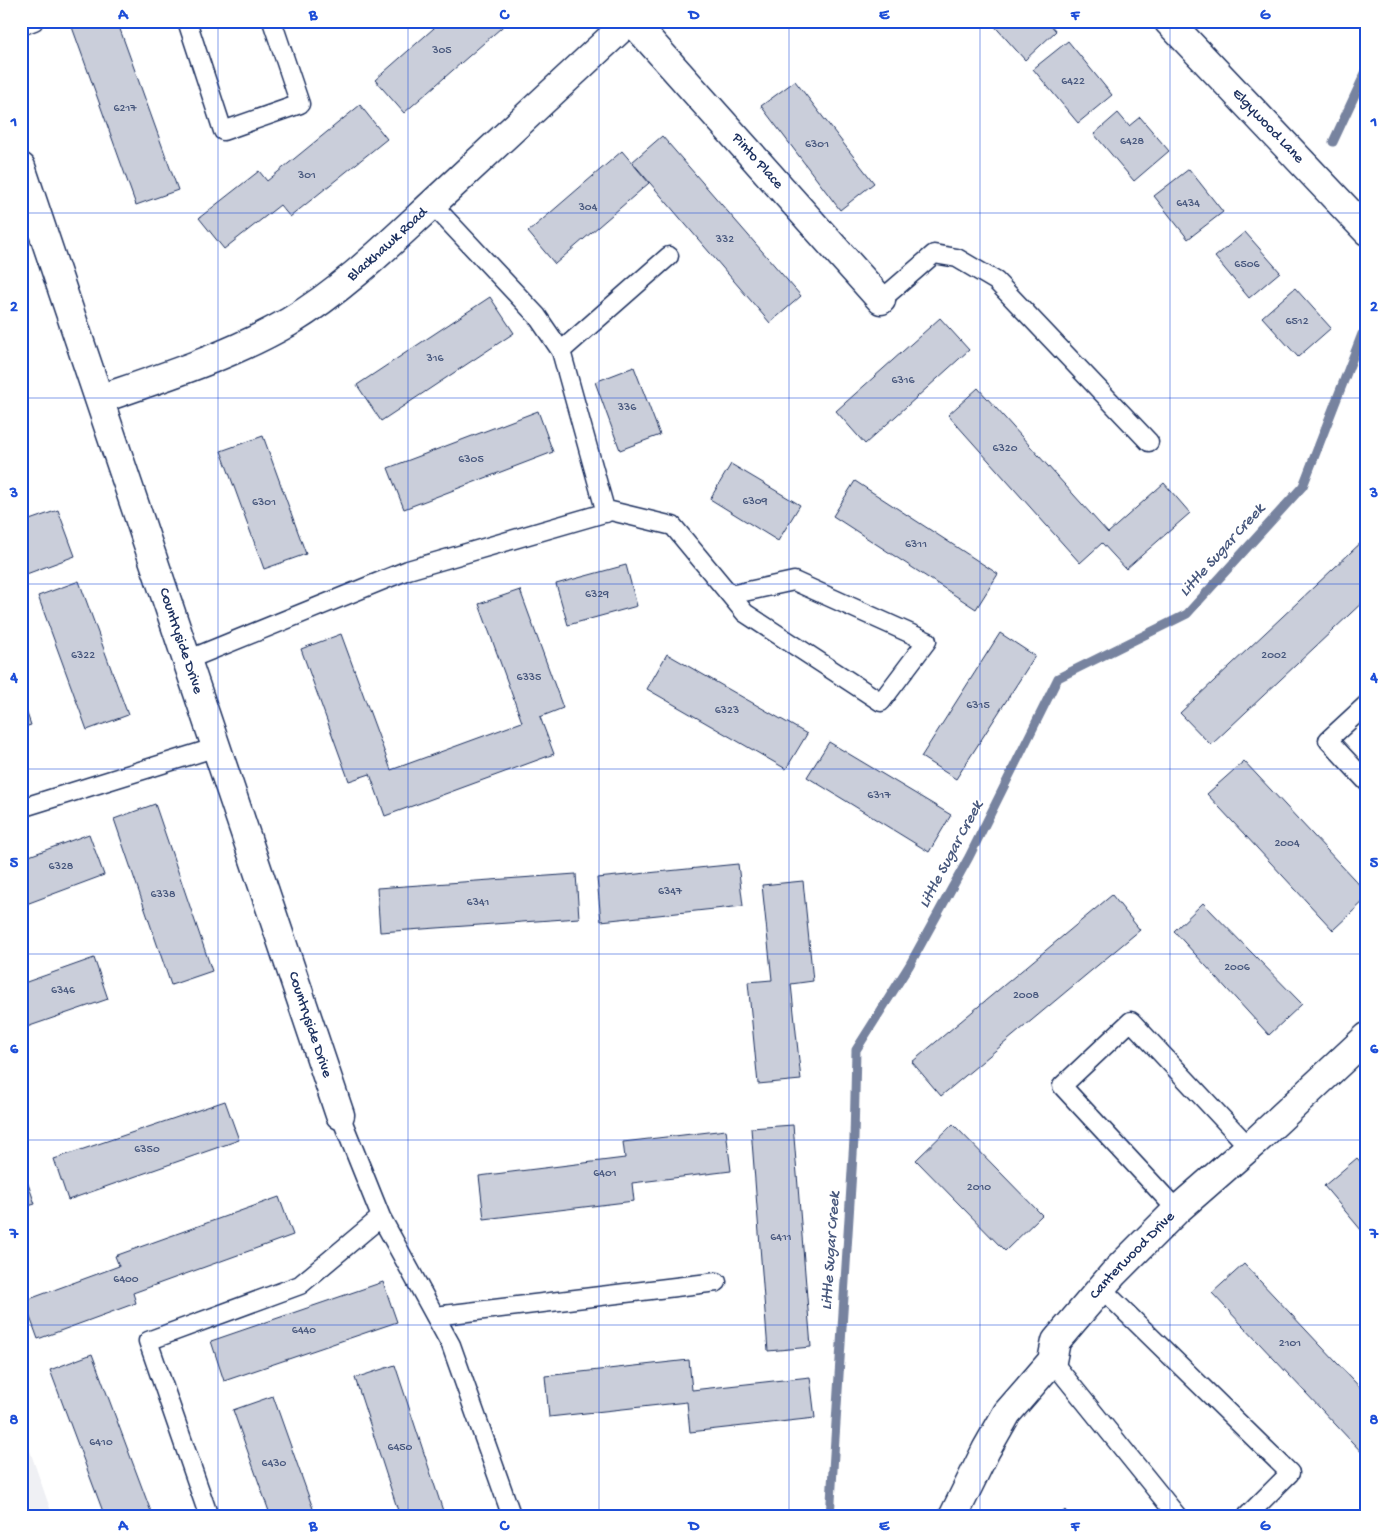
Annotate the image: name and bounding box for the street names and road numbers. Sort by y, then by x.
street label: Elgywood Lane [1228,85,1308,168]
street label: Pinto Place [727,129,787,193]
street label: Blackhawk Road [343,203,432,286]
street label: Countryside Drive [154,586,207,696]
street label: Countryside Drive [283,969,336,1080]
street label: Canterwood Drive [1086,1208,1179,1303]

